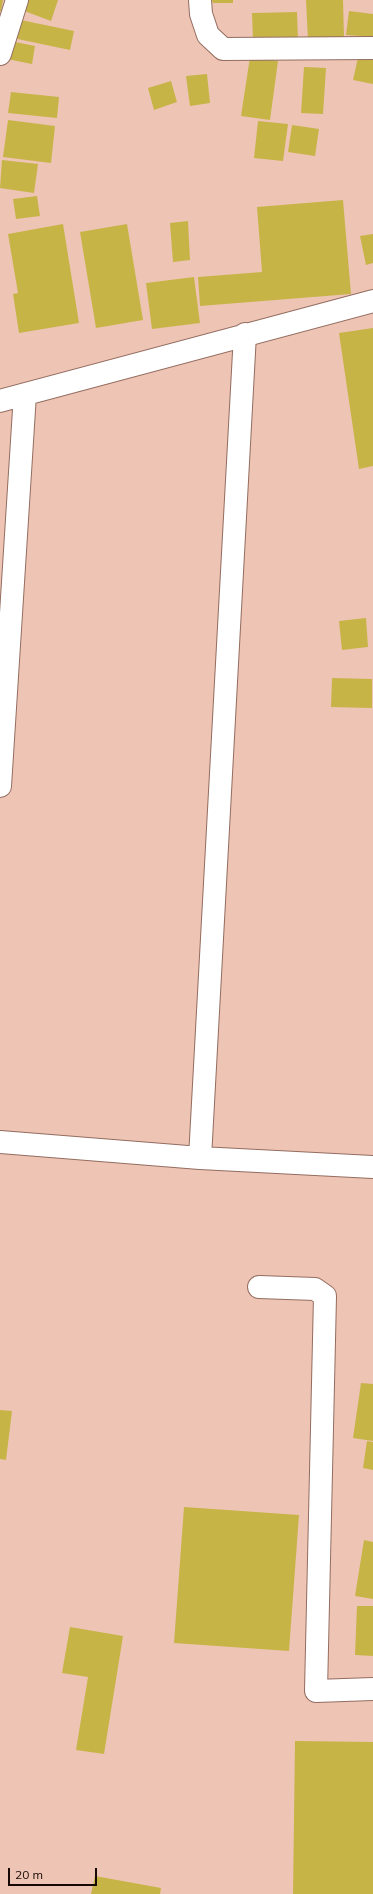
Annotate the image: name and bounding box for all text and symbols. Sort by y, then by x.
scale bar [10,1860,99,1886]
text: 20 m [15,1867,43,1882]

